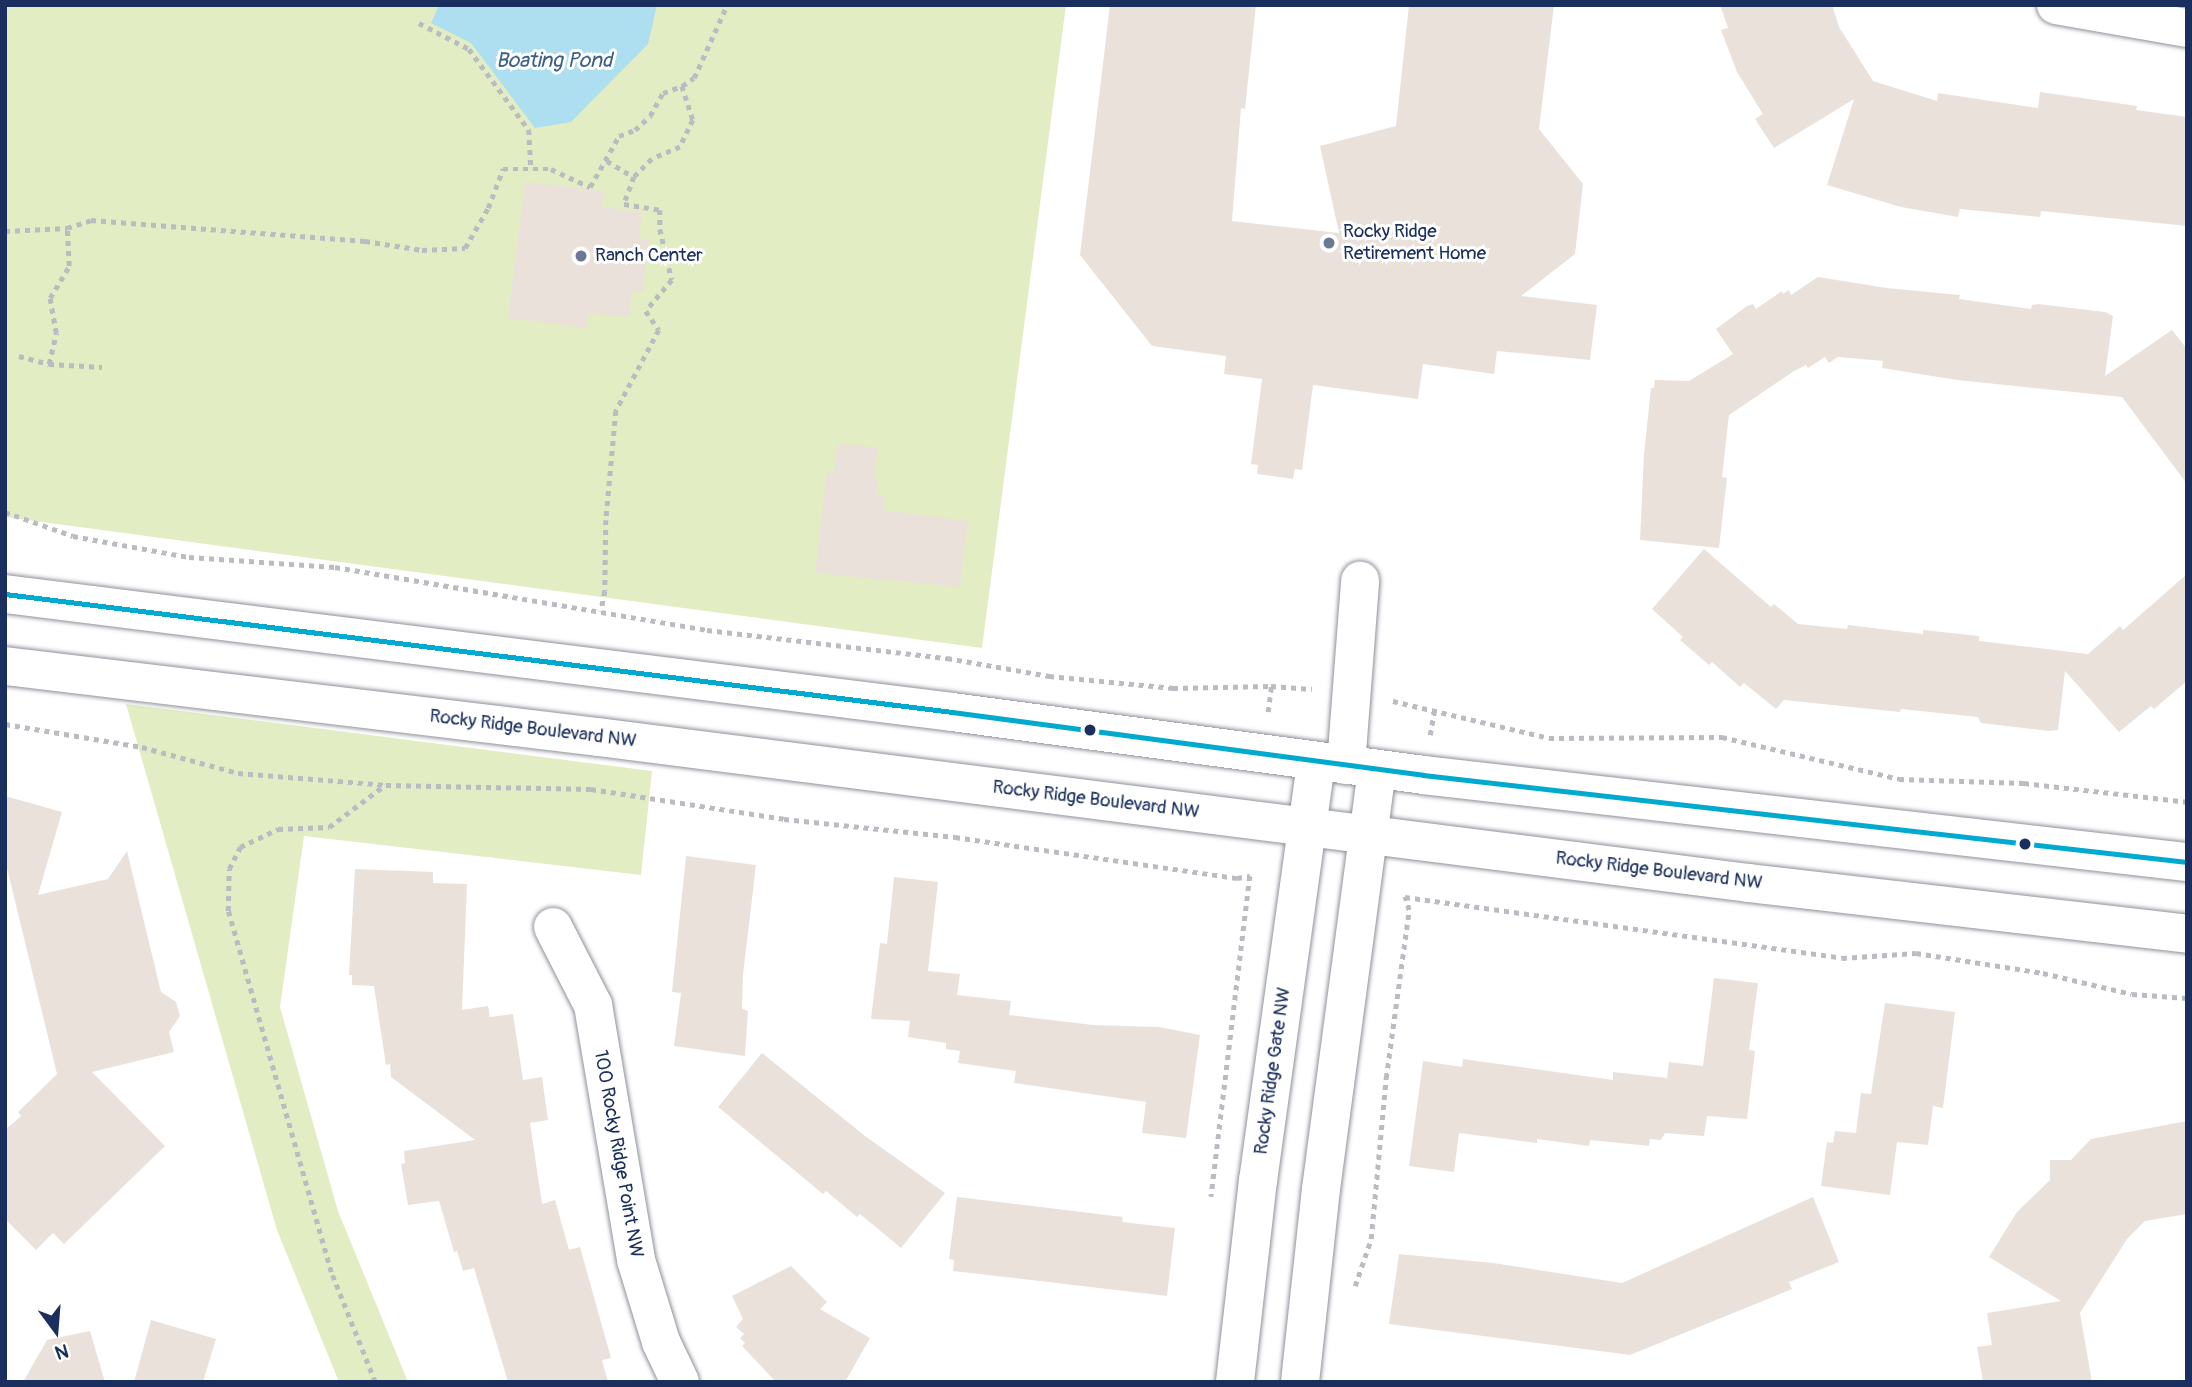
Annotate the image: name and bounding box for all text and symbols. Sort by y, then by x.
water label: Boating Pond [496,48,612,74]
place label: Rocky Ridge Retirement Home [1343,221,1486,265]
marker: Rocky Ridge Retirement Home [1321,235,1337,251]
place label: Ranch Center [595,245,703,267]
marker: Ranch Center [573,248,589,264]
street label: Rocky Ridge Boulevard NW [428,705,638,753]
unlabelled marker [1083,723,1097,737]
street label: Rocky Ridge Boulevard NW [991,776,1201,824]
unlabelled marker [2018,837,2032,851]
street label: Rocky Ridge Boulevard NW [1554,847,1764,895]
street label: Rocky Ridge Gate NW [1250,986,1296,1156]
street label: 100 Rocky Ridge Point NW [589,1048,647,1260]
north arrow [21,1296,91,1366]
text: N [52,1338,71,1364]

